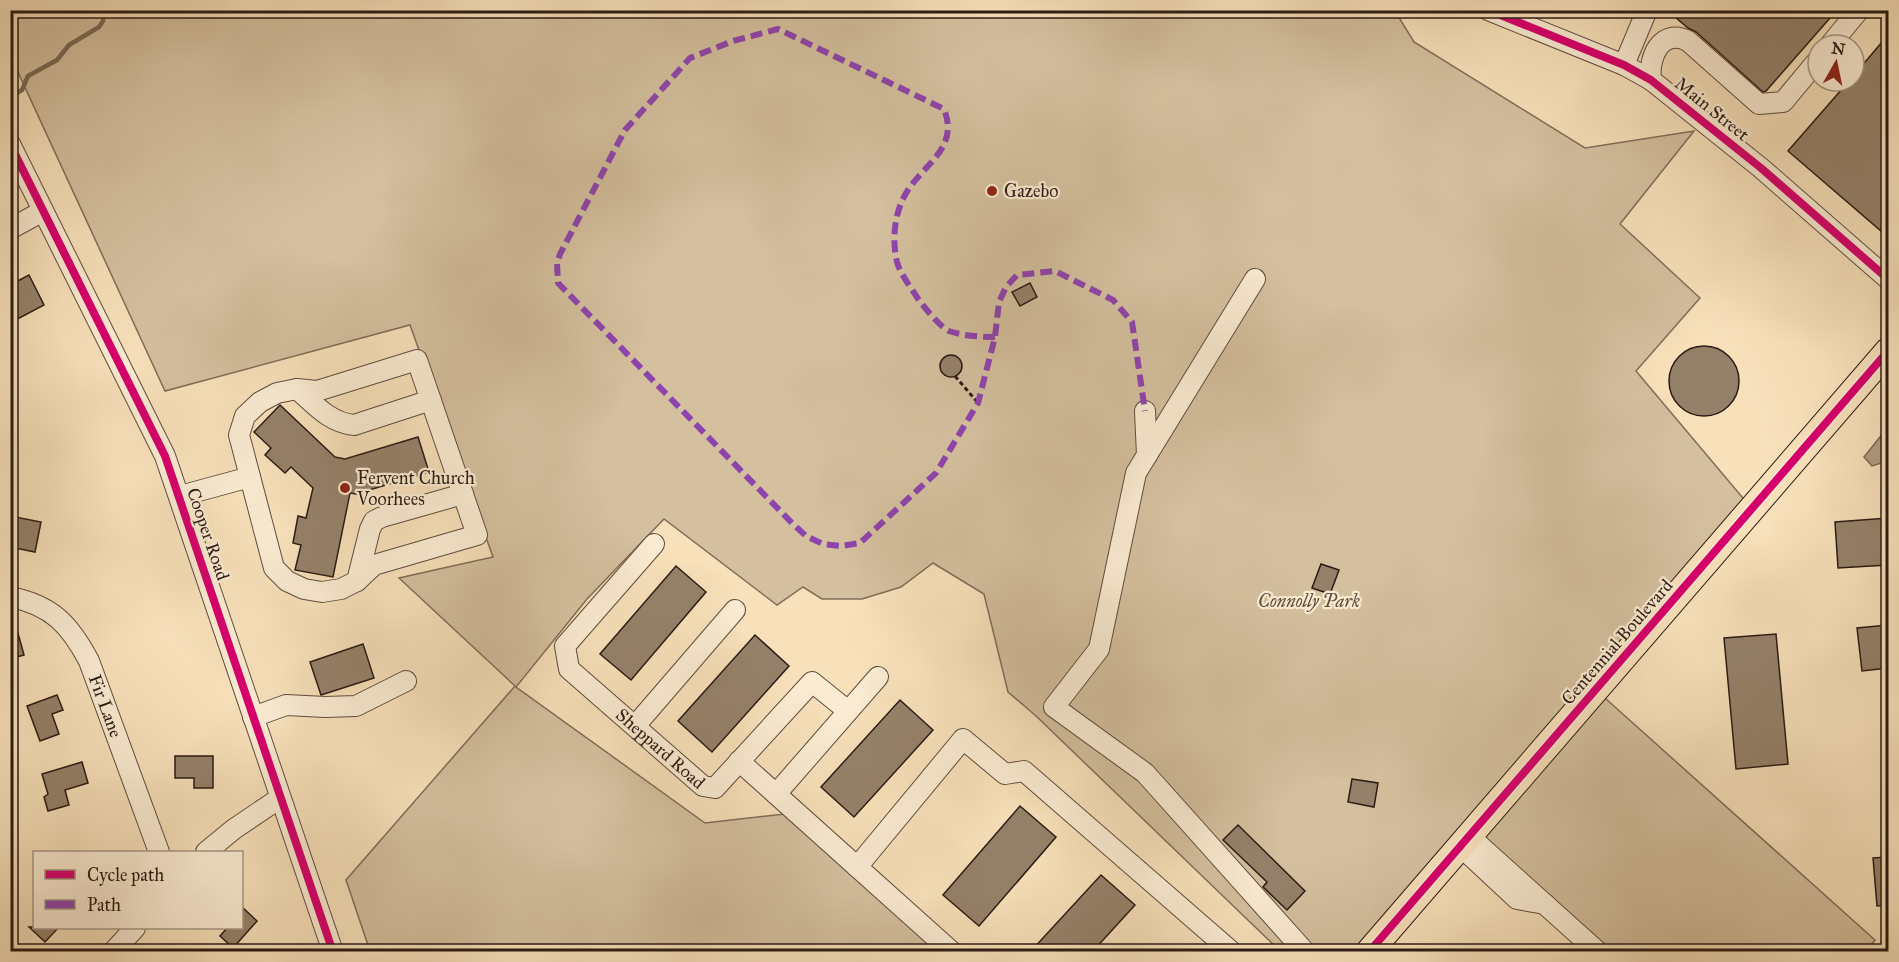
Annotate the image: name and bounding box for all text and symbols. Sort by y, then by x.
north arrow [1806,33,1866,93]
text: N [1830,38,1847,59]
street label: Main Street [1670,72,1754,146]
place label: Gazebo [1004,180,1059,202]
marker: Gazebo [985,184,999,198]
place label: Fervent Church Voorhees [356,467,475,510]
marker: Fervent Church Voorhees [338,481,352,495]
street label: Cooper Road [182,485,234,583]
street label: Centennial Boulevard [1557,575,1677,709]
park label: Connolly Park [1258,590,1360,612]
street label: Fir Lane [84,671,127,741]
street label: Sheppard Road [611,704,710,794]
legend [33,851,243,929]
text: Cycle path [87,864,164,886]
text: Path [87,894,121,916]

